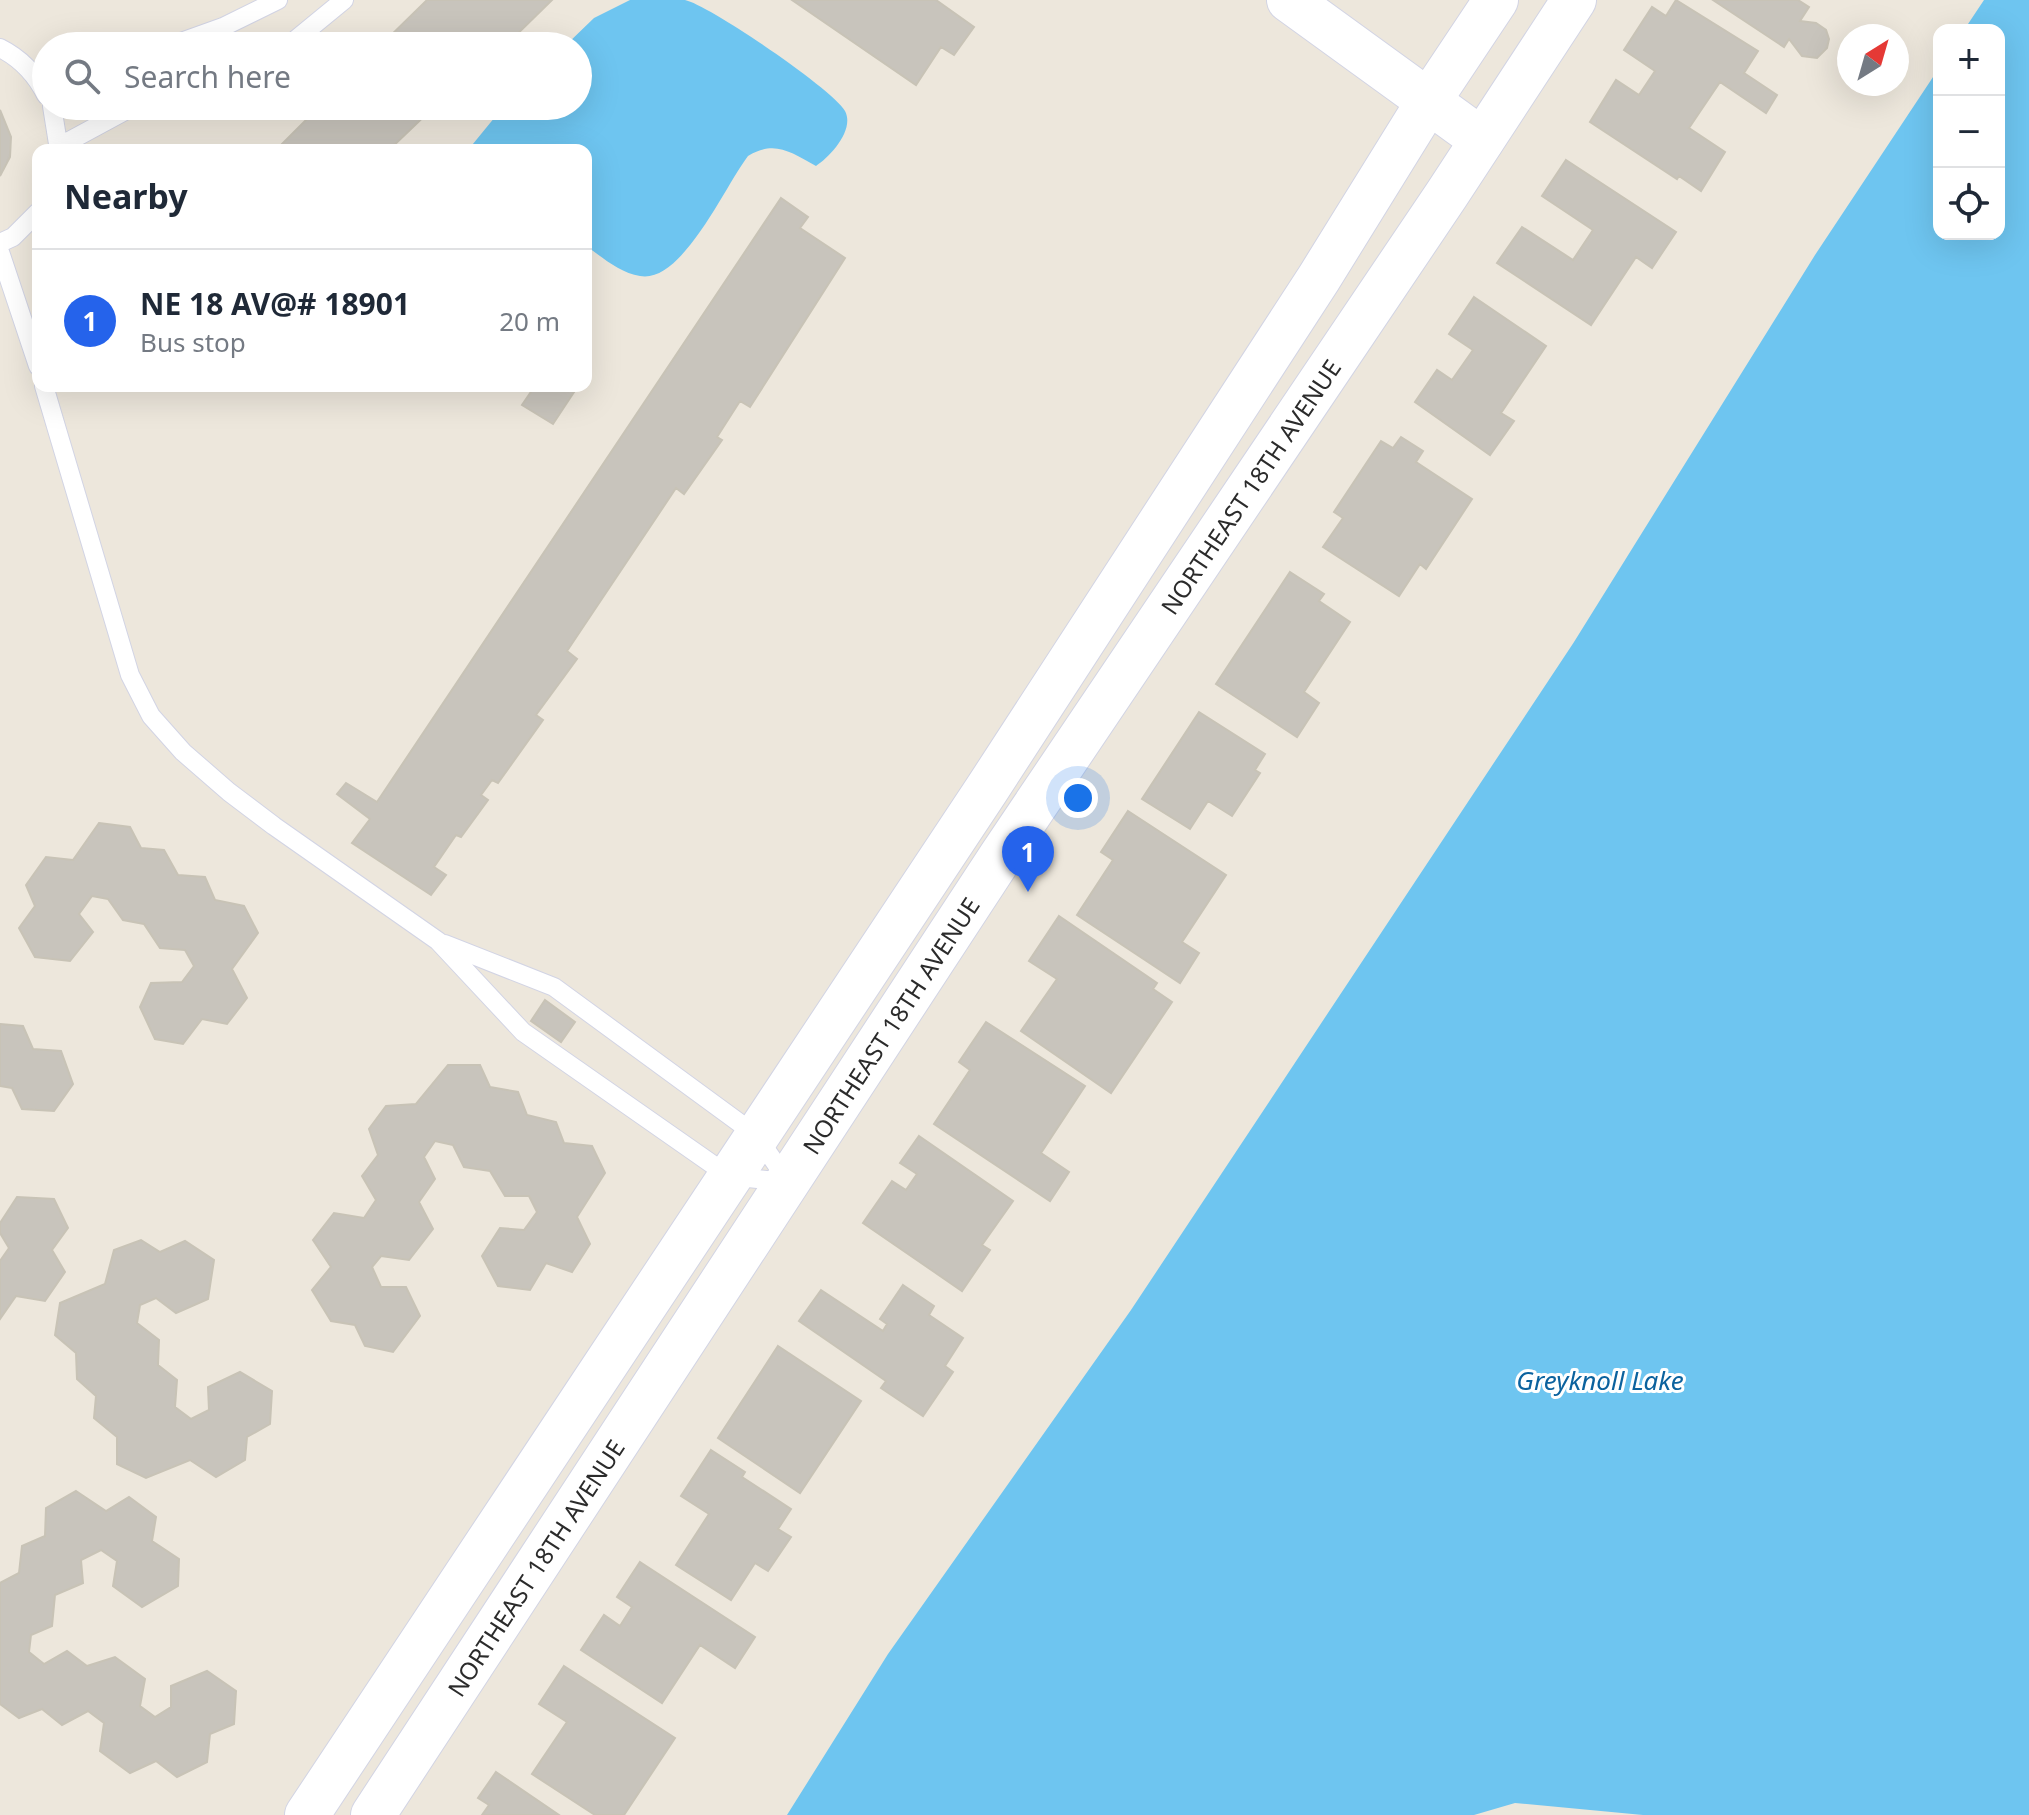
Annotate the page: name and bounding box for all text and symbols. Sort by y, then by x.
north arrow [1837,24,1909,96]
map controls [1933,24,2005,240]
button: + [1933,24,2005,96]
search box [32,32,592,120]
icon: search [60,54,104,98]
text: Search here [124,56,291,97]
button: − [1933,96,2005,168]
button: locate [1933,168,2005,240]
text: Nearby [64,173,188,219]
text: NE 18 AV@# 18901 [140,283,410,324]
text: 1 [83,303,97,339]
text: 20 m [499,303,560,339]
text: Bus stop [140,324,246,360]
street label: NORTHEAST 18TH AVENUE [1152,352,1348,620]
your location [1058,778,1098,818]
pin: 1 [1002,826,1054,892]
street label: NORTHEAST 18TH AVENUE [794,890,986,1160]
water label: Greyknoll Lake [1516,1362,1684,1398]
street label: NORTHEAST 18TH AVENUE [439,1433,631,1702]

